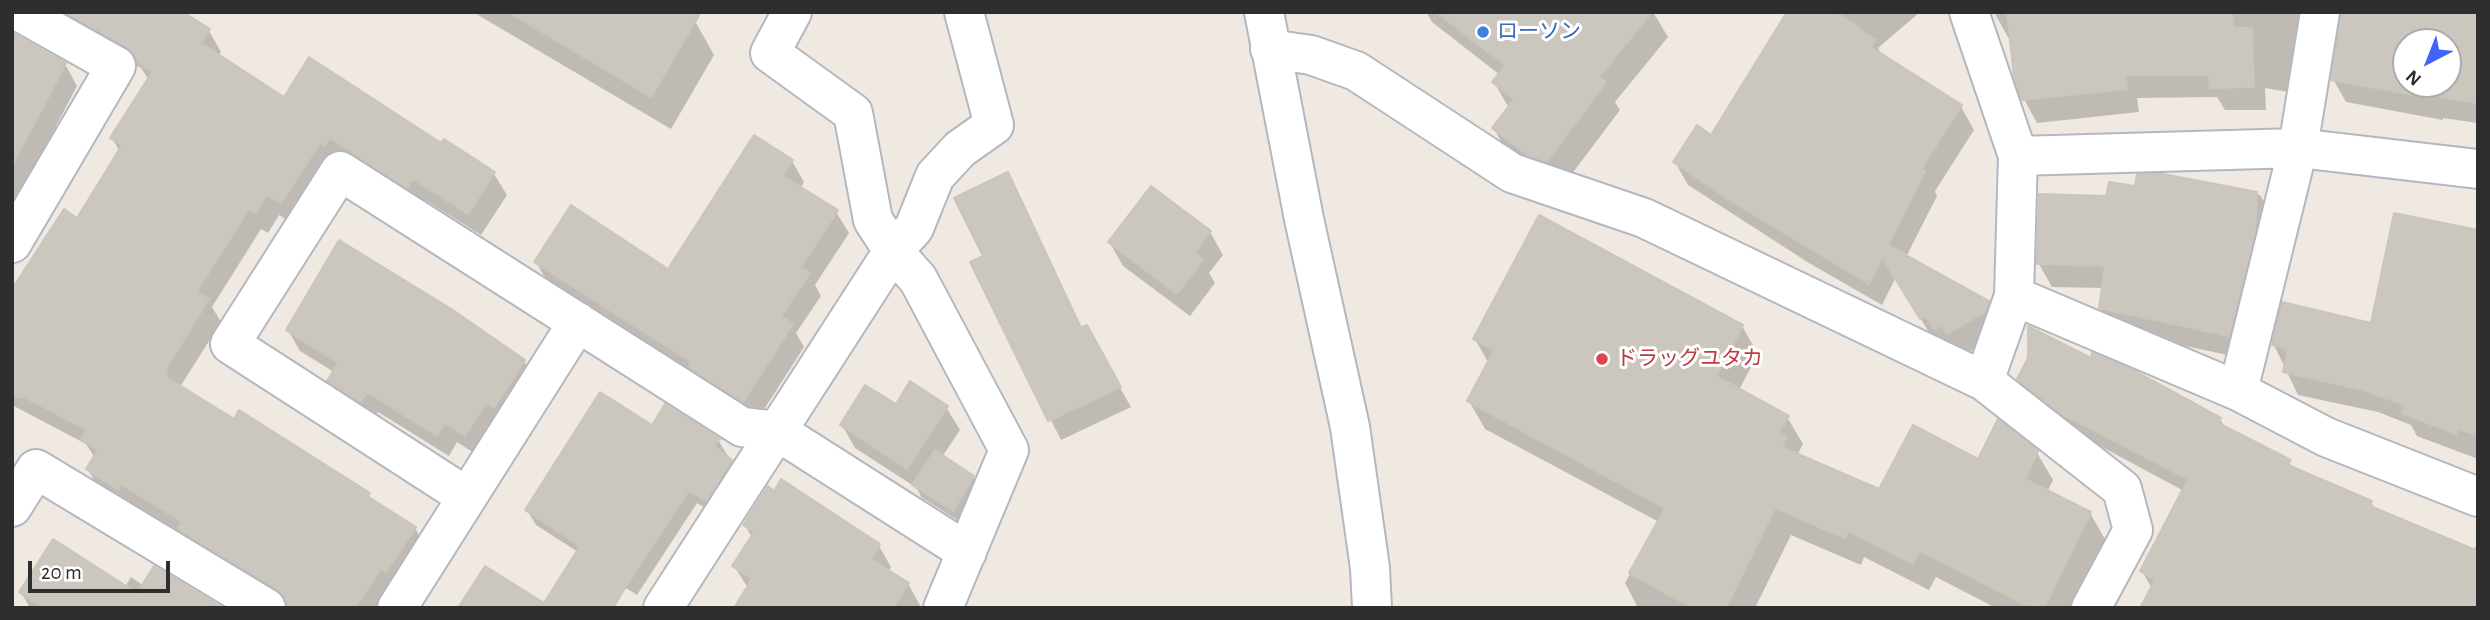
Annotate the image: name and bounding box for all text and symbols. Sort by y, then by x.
place label: ローソン [1497,19,1581,45]
marker: ローソン [1475,24,1491,40]
north arrow [2392,28,2462,98]
text: N [2403,66,2425,89]
place label: ドラッグユタカ [1616,346,1763,372]
marker: ドラッグユタカ [1594,351,1610,367]
scale bar [32,546,173,590]
text: 20 m [41,562,82,583]

